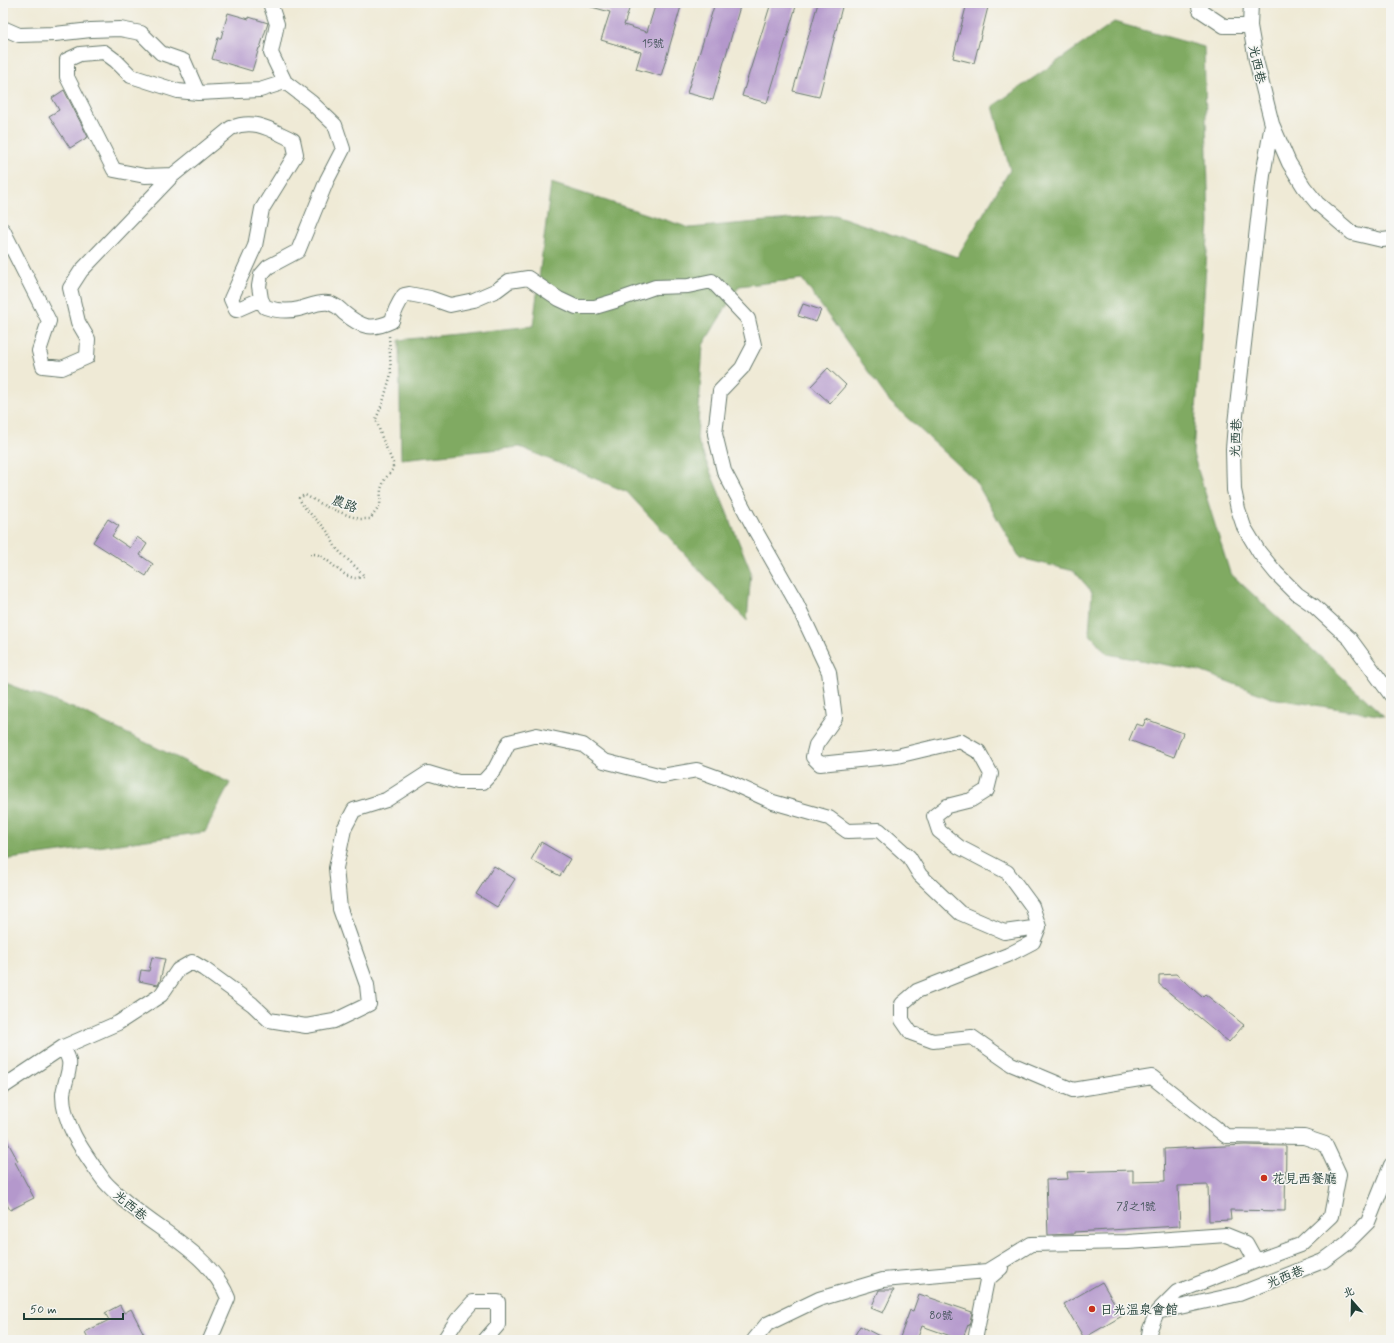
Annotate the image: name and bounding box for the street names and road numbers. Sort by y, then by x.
street label: 光西巷 [1244,43,1269,85]
street label: 光西巷 [1227,418,1246,458]
street label: 農路 [329,492,360,517]
street label: 光西巷 [110,1187,150,1225]
street label: 光西巷 [1264,1262,1307,1293]

